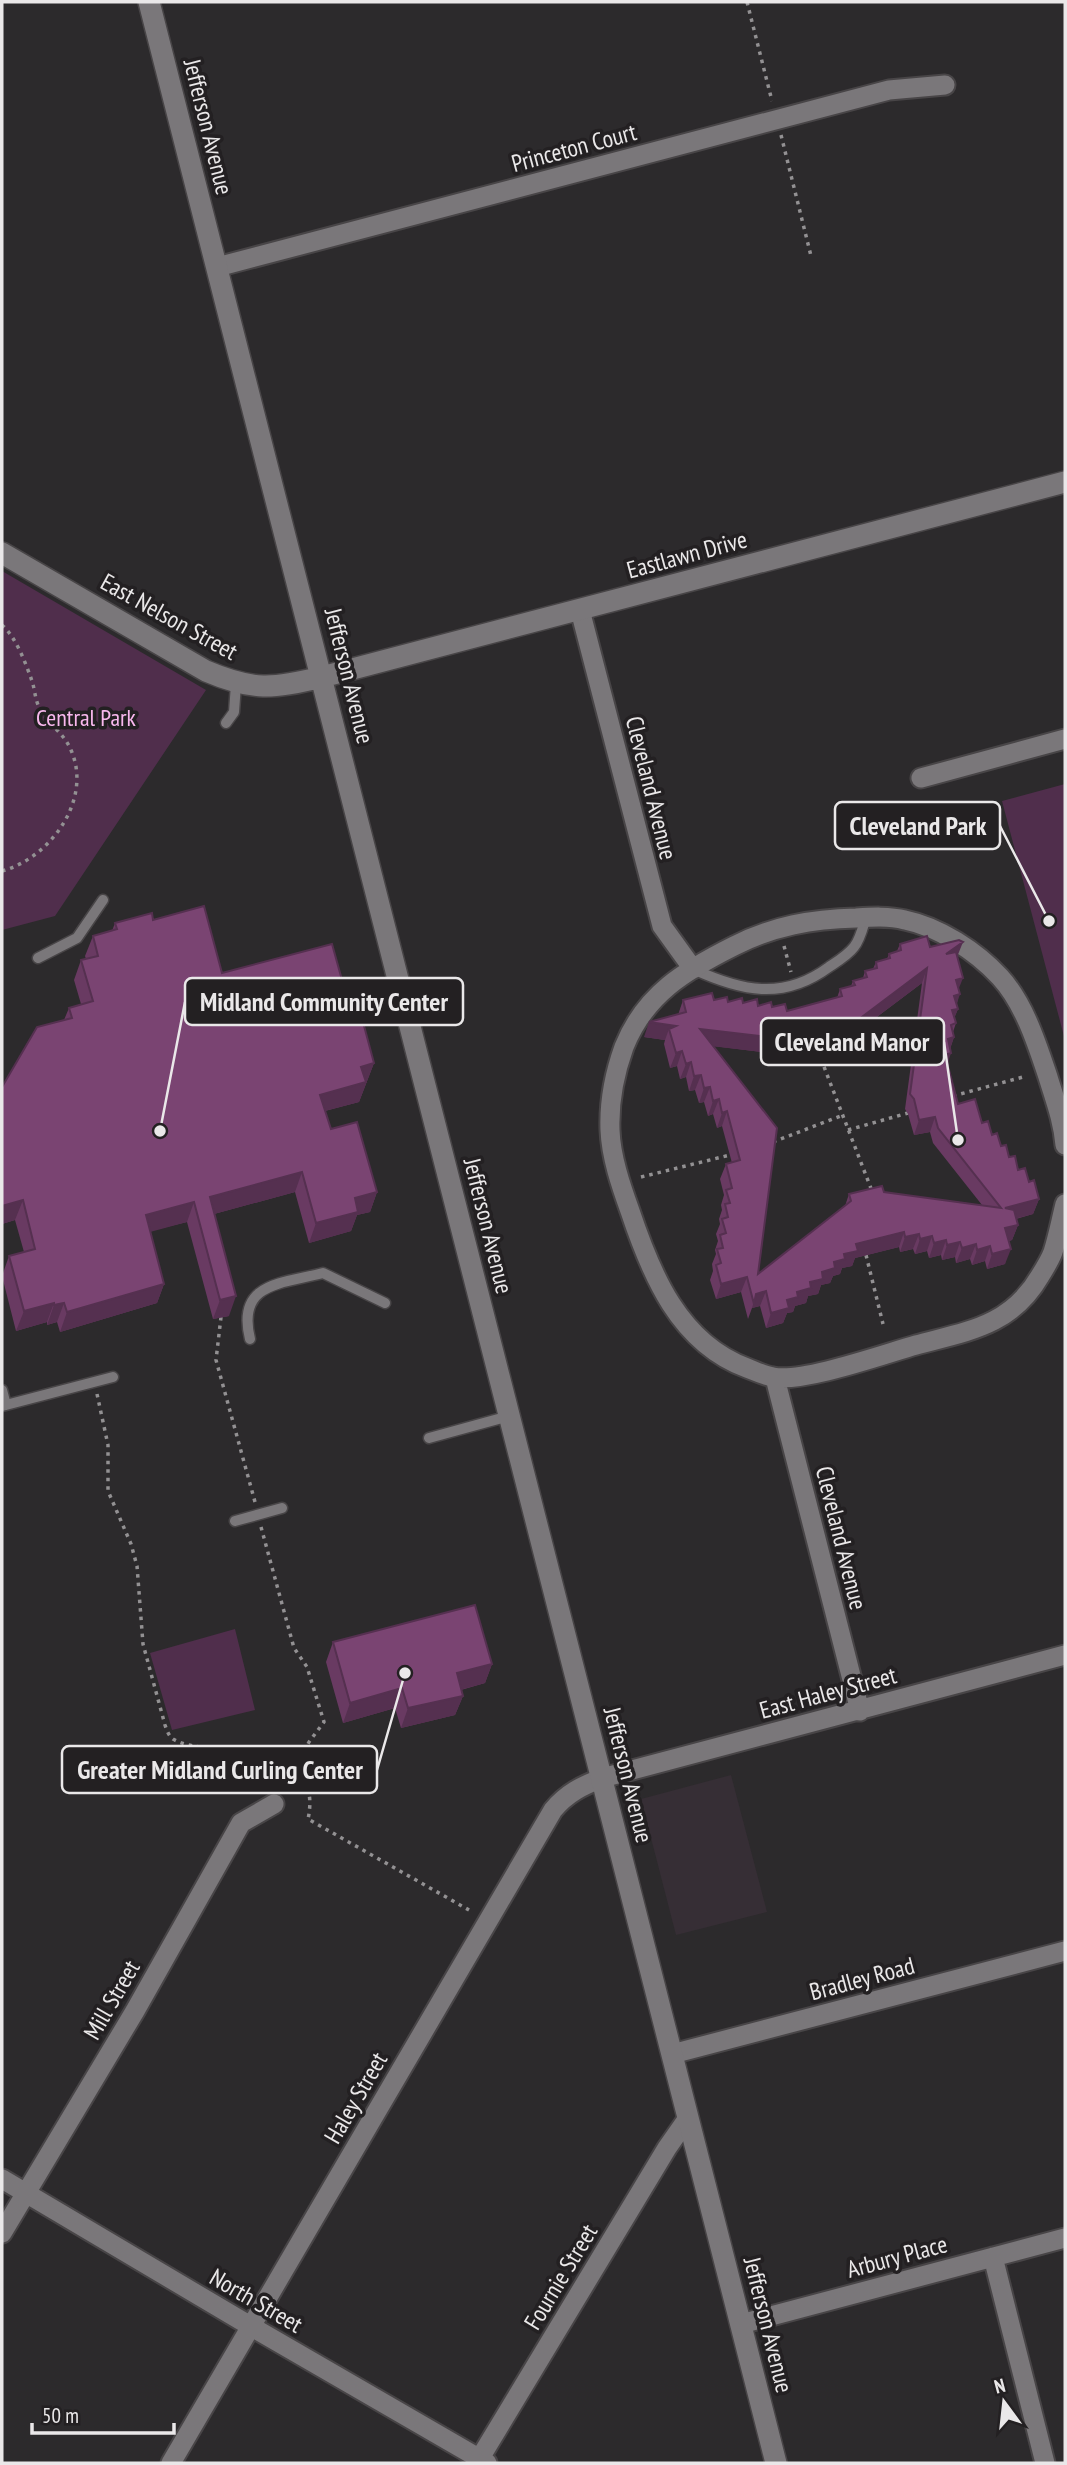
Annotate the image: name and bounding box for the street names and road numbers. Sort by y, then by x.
street label: Jefferson Avenue [176,55,240,198]
street label: Princeton Court [508,116,640,179]
street label: Eastlawn Drive [623,524,750,585]
street label: East Nelson Street [95,566,244,667]
street label: Jefferson Avenue [317,604,381,747]
street label: Cleveland Avenue [619,713,684,863]
street label: Jefferson Avenue [456,1154,520,1297]
street label: Cleveland Avenue [809,1463,874,1613]
street label: East Haley Street [756,1659,900,1726]
street label: Jefferson Avenue [596,1703,660,1846]
street label: Bradley Road [806,1950,918,2007]
street label: Mill Street [77,1954,147,2045]
street label: Haley Street [317,2046,394,2149]
street label: Fournie Street [517,2218,604,2335]
street label: Arbury Place [843,2228,951,2285]
street label: Jefferson Avenue [736,2253,800,2396]
street label: North Street [204,2262,309,2340]

